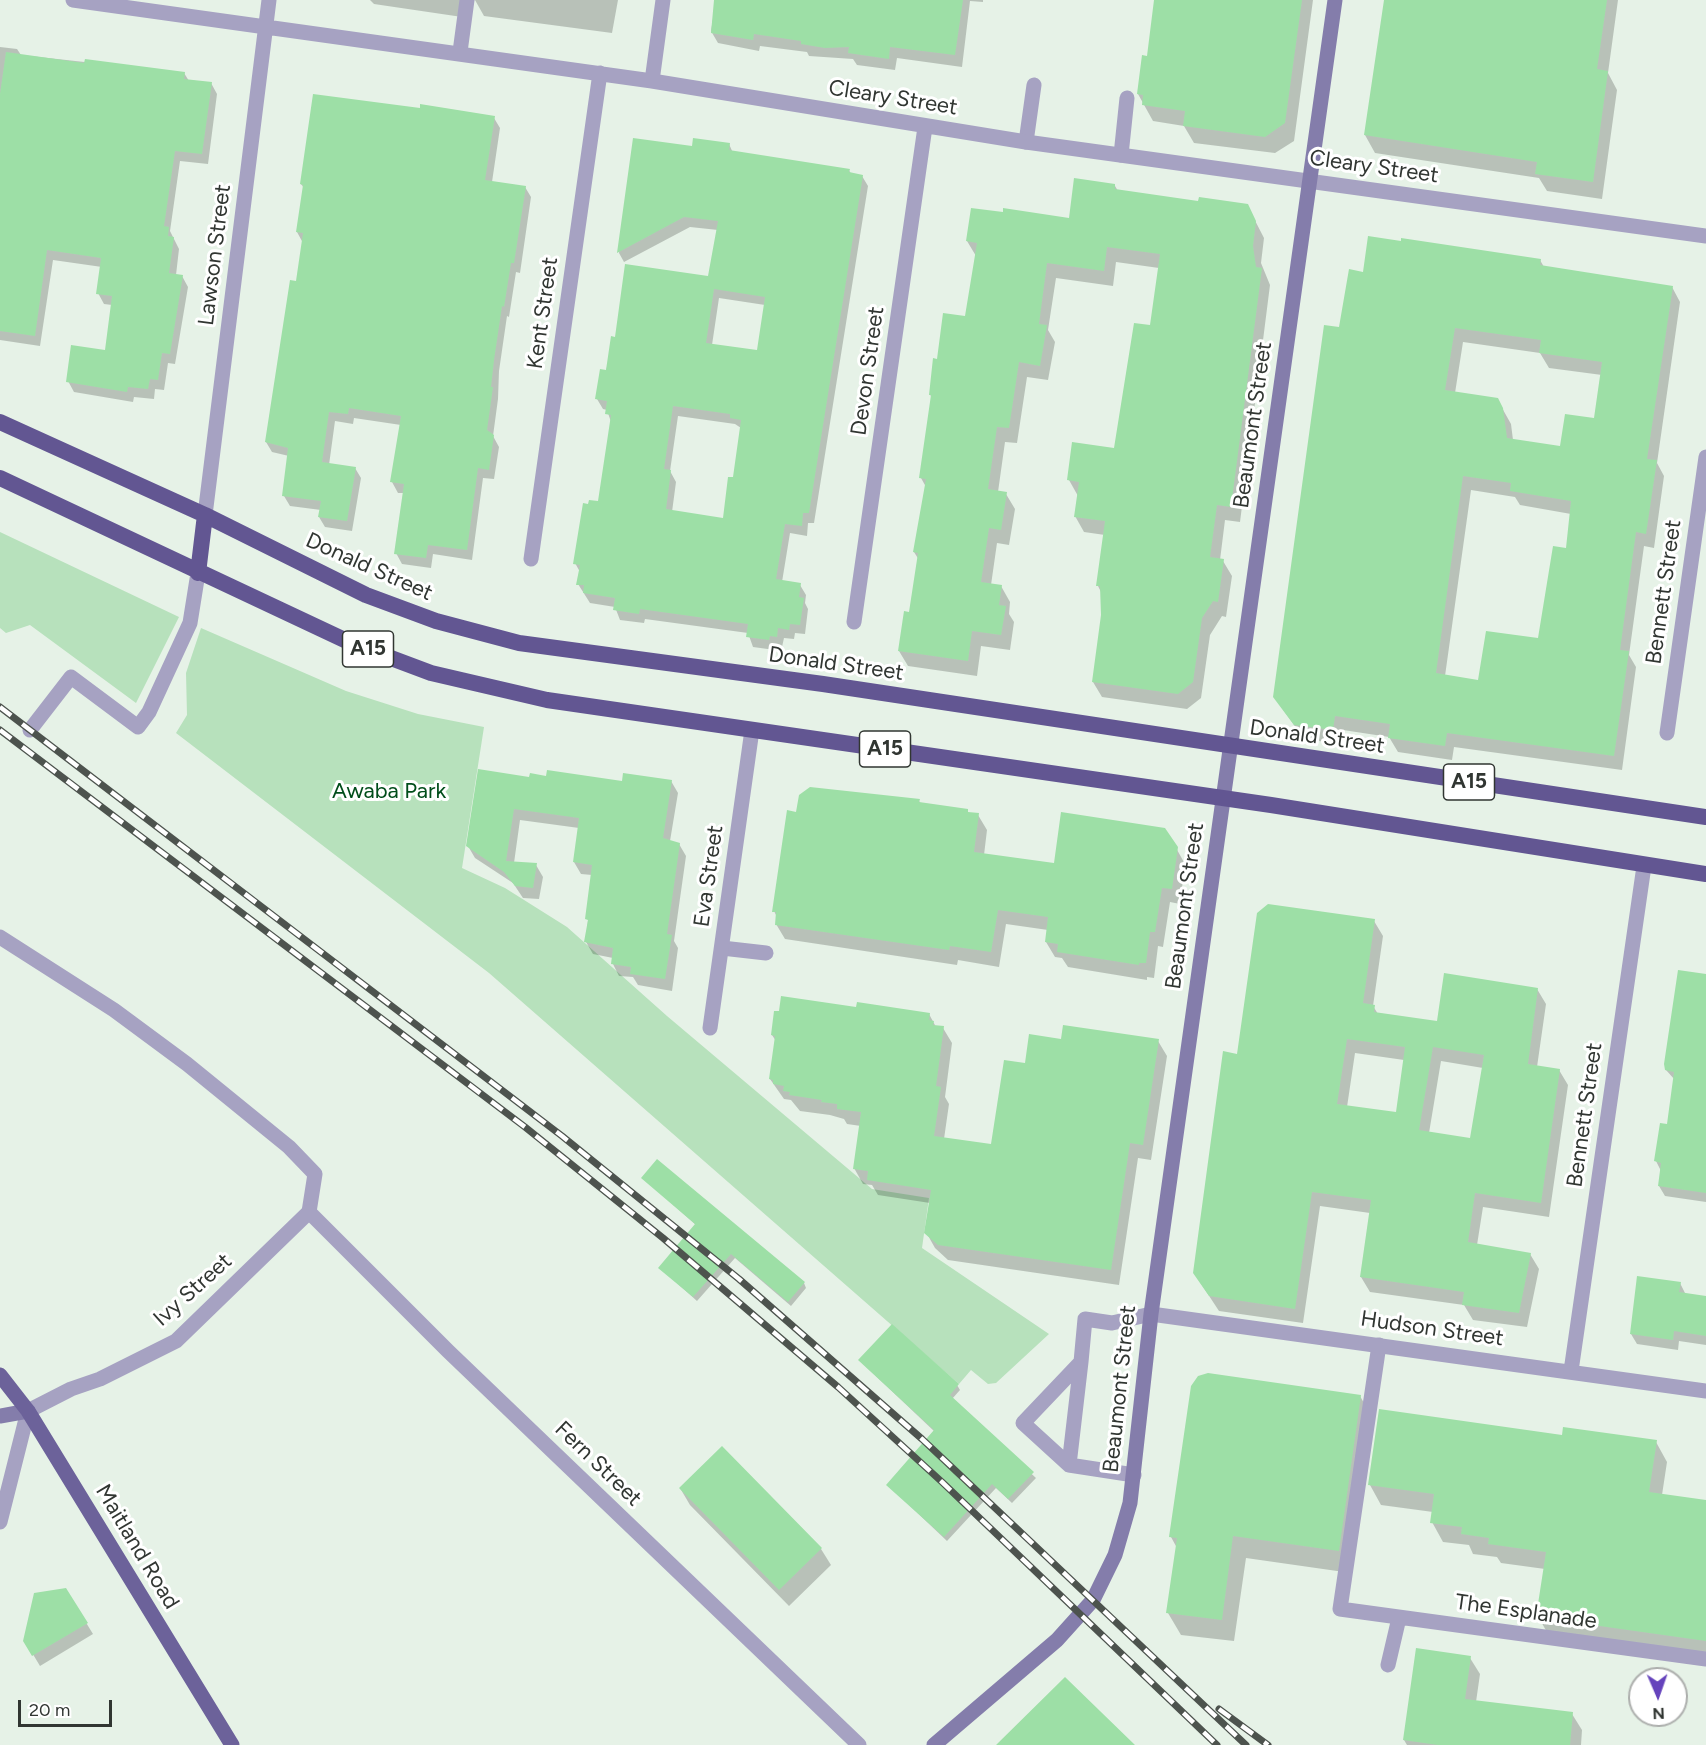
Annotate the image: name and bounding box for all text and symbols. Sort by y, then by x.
street label: Cleary Street [827,75,959,121]
street label: Cleary Street [1308,145,1440,189]
street label: Lawson Street [193,183,237,327]
street label: Kent Street [522,255,564,371]
street label: Devon Street [846,305,890,437]
street label: Beaumont Street [1228,340,1278,510]
street label: Bennett Street [1641,518,1687,666]
street label: Donald Street [301,527,437,607]
road number: A15 [342,631,394,667]
street label: Donald Street [767,641,905,687]
street label: Donald Street [1248,714,1386,760]
road number: A15 [860,731,910,767]
road number: A15 [1444,764,1494,800]
park label: Awaba Park [332,779,446,805]
street label: Beaumont Street [1160,821,1210,991]
street label: Eva Street [689,823,729,929]
street label: Bennett Street [1562,1041,1608,1189]
street label: Ivy Street [148,1248,238,1332]
street label: Beaumont Street [1098,1304,1142,1474]
street label: Hudson Street [1359,1306,1505,1352]
street label: Fern Street [549,1416,647,1512]
street label: Maitland Road [89,1480,185,1614]
street label: The Esplanade [1454,1589,1598,1635]
north arrow [1628,1667,1688,1727]
scale bar [21,1688,116,1726]
text: 20 m [29,1699,70,1721]
text: N [1652,1704,1665,1723]

